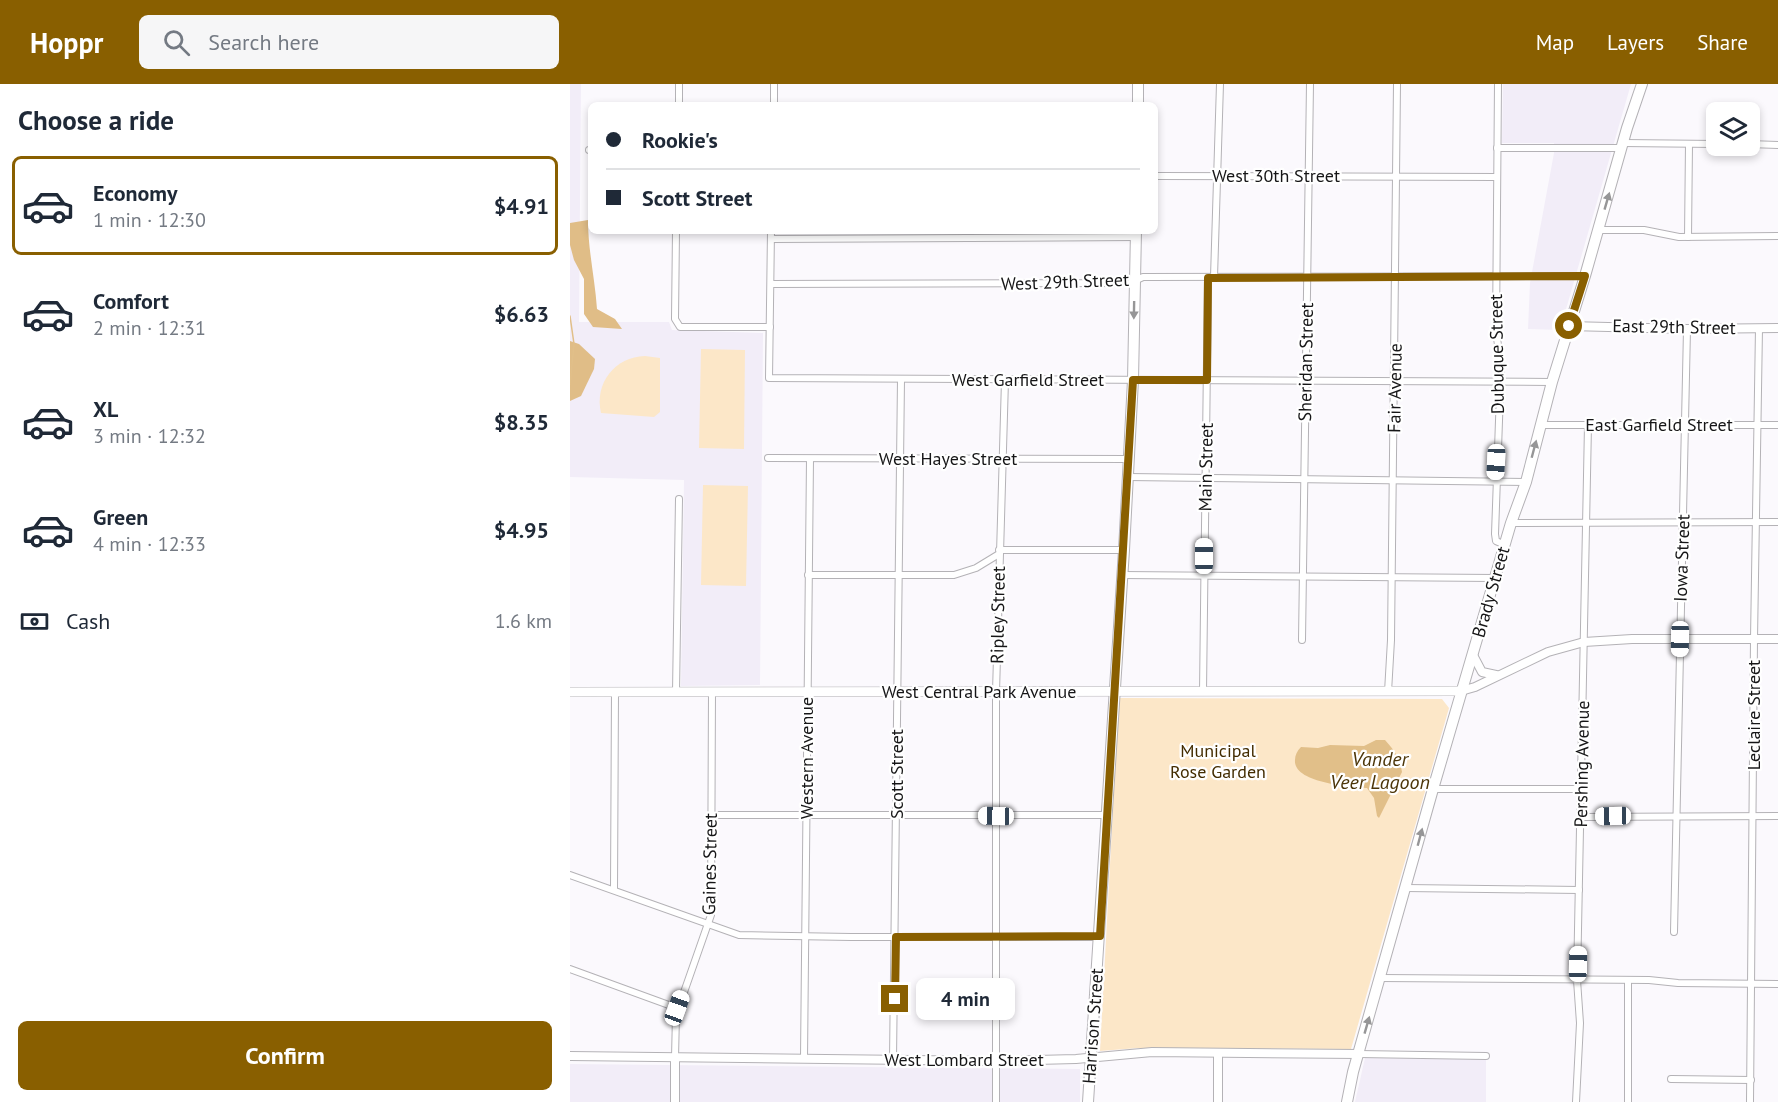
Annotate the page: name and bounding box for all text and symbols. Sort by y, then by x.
search box [139,15,559,69]
text: Hoppr [30,24,103,61]
icon: search [160,26,193,59]
text: Search here [208,28,319,56]
text: Map [1536,29,1574,56]
text: Layers [1607,29,1664,56]
text: Share [1697,29,1748,56]
map controls [1706,102,1760,156]
button: layers [1706,102,1760,156]
text: Choose a ride [18,103,174,137]
text: Rookie's [642,126,718,154]
street label: West 30th Street [1212,164,1340,187]
icon: car [21,179,75,233]
text: Economy [93,179,177,207]
text: Scott Street [642,184,752,212]
text: $4.91 [494,192,549,220]
one-way arrow [1602,192,1612,210]
text: 1 min · 12:30 [93,207,206,233]
street label: West 29th Street [1001,268,1129,295]
icon: car [21,287,75,341]
text: Comfort [93,287,169,315]
street label: Dubuque Street [1484,294,1509,414]
text: $6.63 [494,300,549,328]
one-way arrow [1130,301,1139,320]
street label: Sheridan Street [1293,302,1318,422]
route start [1555,312,1582,339]
street label: East 29th Street [1612,314,1736,339]
text: 2 min · 12:31 [93,315,206,341]
street label: Fair Avenue [1382,343,1407,433]
street label: West Garfield Street [952,368,1104,391]
icon: car [21,395,75,449]
text: XL [93,395,118,423]
text: $8.35 [494,408,549,436]
street label: East Garfield Street [1585,413,1733,436]
street label: Main Street [1193,422,1218,511]
text: 3 min · 12:32 [93,423,206,449]
one-way arrow [1530,440,1540,458]
car [1486,444,1506,480]
street label: West Hayes Street [879,447,1017,470]
icon: car [21,503,75,557]
text: Green [93,503,148,531]
street label: Iowa Street [1668,514,1695,602]
text: $4.95 [494,516,549,544]
text: 4 min · 12:33 [93,531,206,557]
car [1195,538,1213,574]
street label: Brady Street [1467,544,1514,640]
street label: Ripley Street [985,566,1010,664]
icon: cash [18,605,51,638]
text: Cash [66,607,110,635]
text: 1.6 km [495,608,552,634]
car [1671,621,1689,657]
street label: Leclaire Street [1742,660,1765,770]
street label: West Central Park Avenue [882,680,1076,703]
street label: Western Avenue [795,697,818,819]
street label: Pershing Avenue [1569,700,1594,828]
street label: Scott Street [885,729,908,819]
park label: Municipal Rose Garden [1170,739,1266,783]
water label: Vander Veer Lagoon [1330,746,1430,795]
car [978,807,1014,825]
car [1595,807,1631,825]
street label: Gaines Street [697,813,722,915]
one-way arrow [1415,828,1425,846]
car [1569,946,1587,982]
street label: Harrison Street [1077,967,1108,1085]
callout: 4 min [916,978,1015,1020]
route end [881,985,908,1012]
text: 4 min [941,986,990,1012]
car [662,988,692,1028]
one-way arrow [1363,1016,1372,1034]
button: Confirm [18,1021,552,1090]
street label: West Lombard Street [884,1048,1044,1071]

